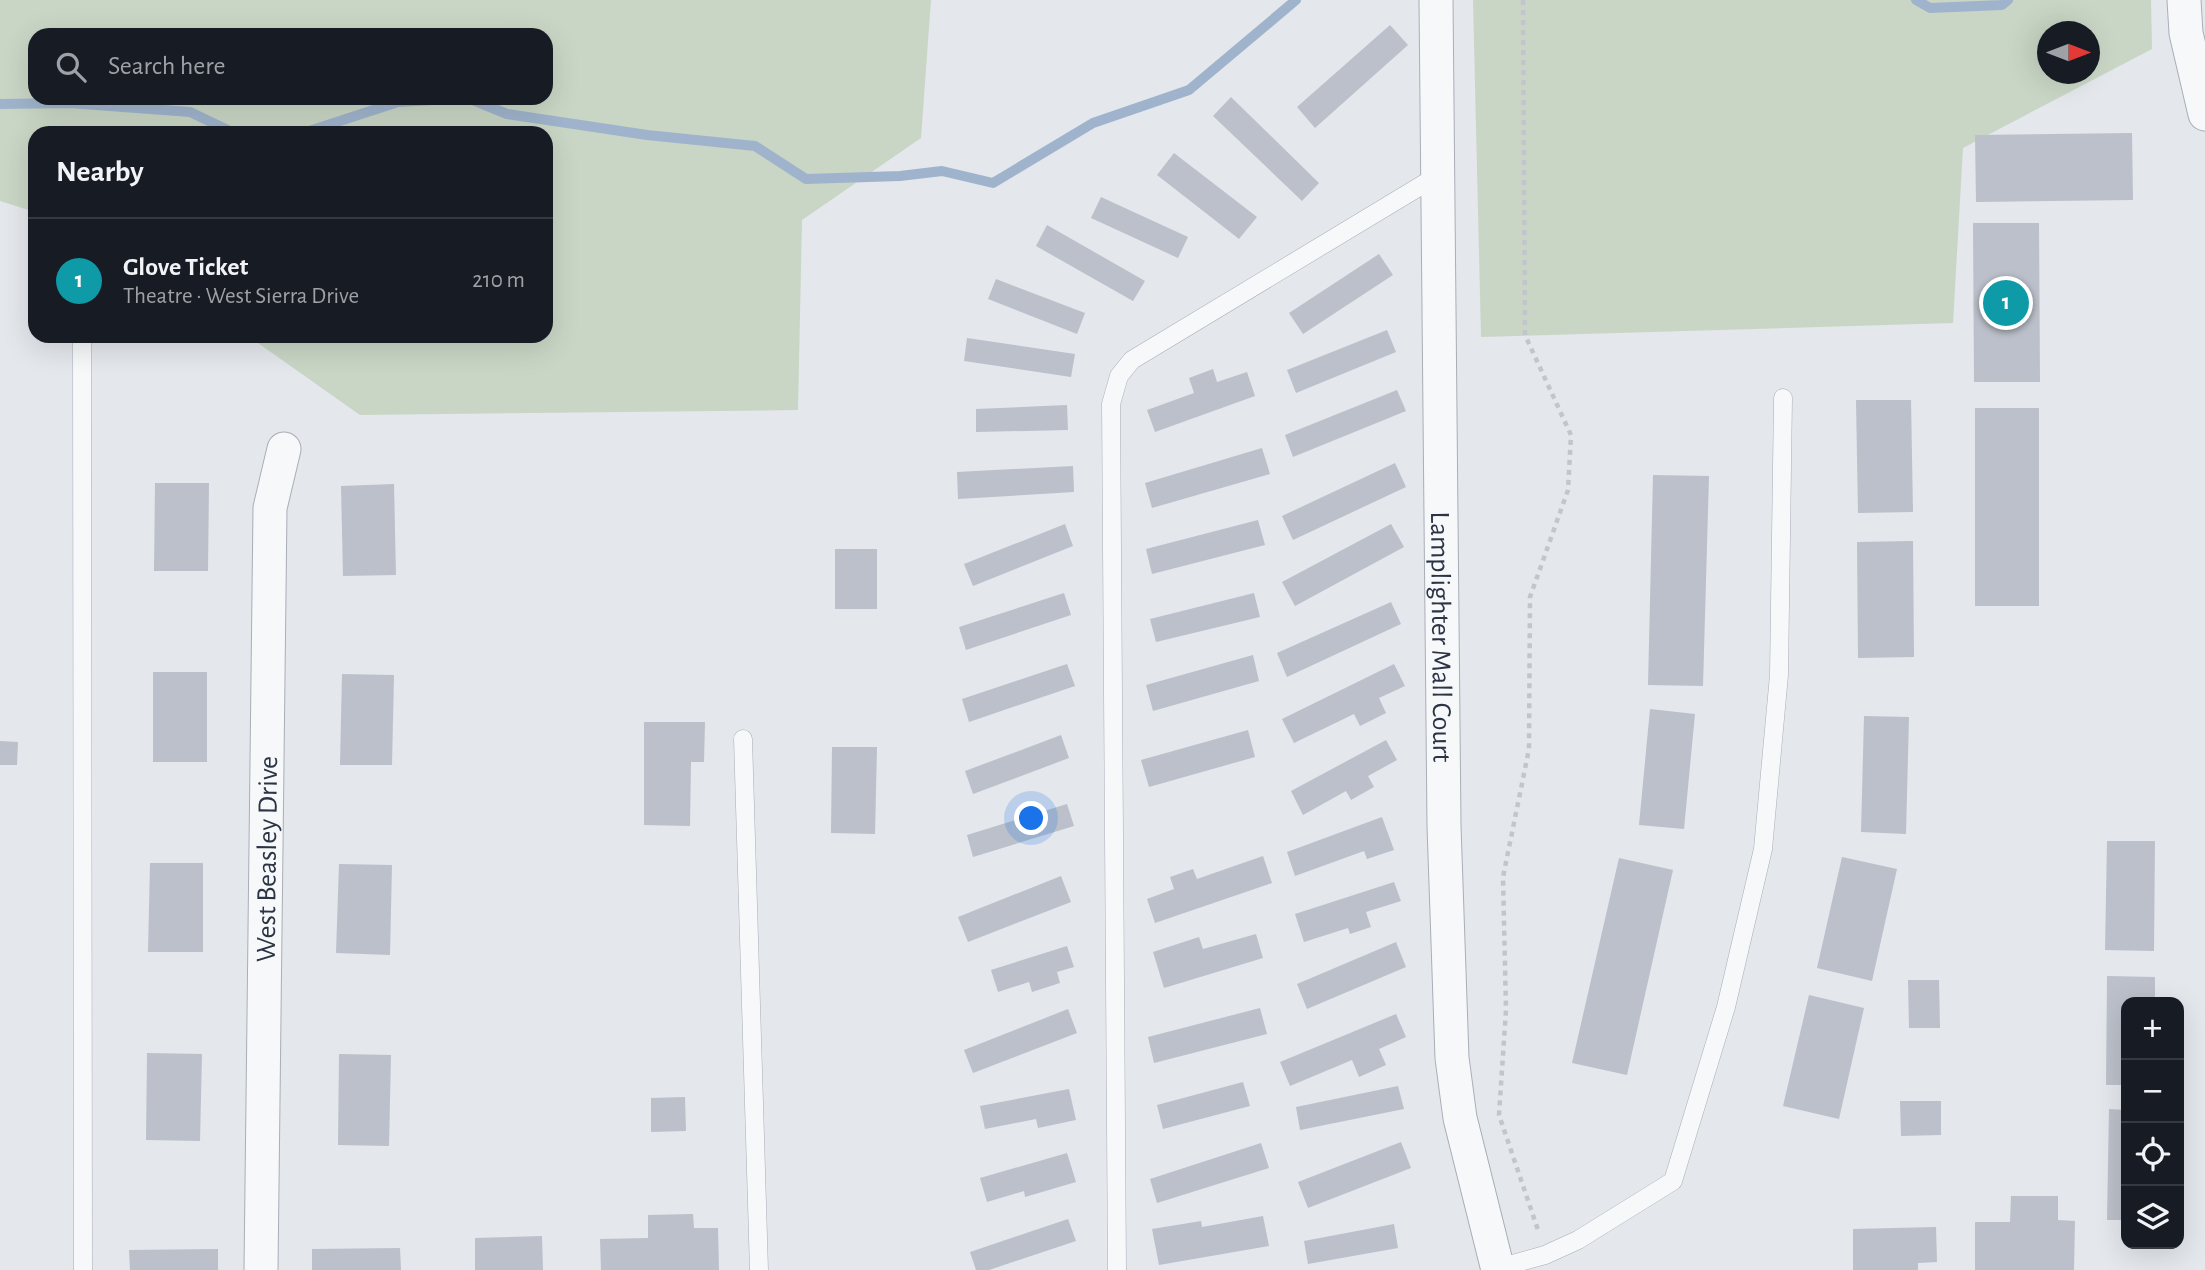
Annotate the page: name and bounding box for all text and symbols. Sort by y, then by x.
north arrow [2037,21,2100,84]
search box [28,28,553,105]
icon: search [52,48,90,86]
text: Search here [108,53,226,79]
text: Nearby [56,157,144,187]
text: Glove Ticket [123,254,248,280]
text: 1 [75,269,83,292]
text: 210 m [472,269,525,292]
pin: 1 [1983,277,2029,329]
text: Theatre · West Sierra Drive [123,285,359,308]
street label: Lamplighter Mall Court [1425,511,1455,763]
street label: West Beasley Drive [253,756,283,962]
your location [1014,801,1048,835]
map controls [2121,997,2184,1249]
button: + [2121,997,2184,1060]
button: − [2121,1060,2184,1123]
button: locate [2121,1123,2184,1186]
button: layers [2121,1186,2184,1249]

